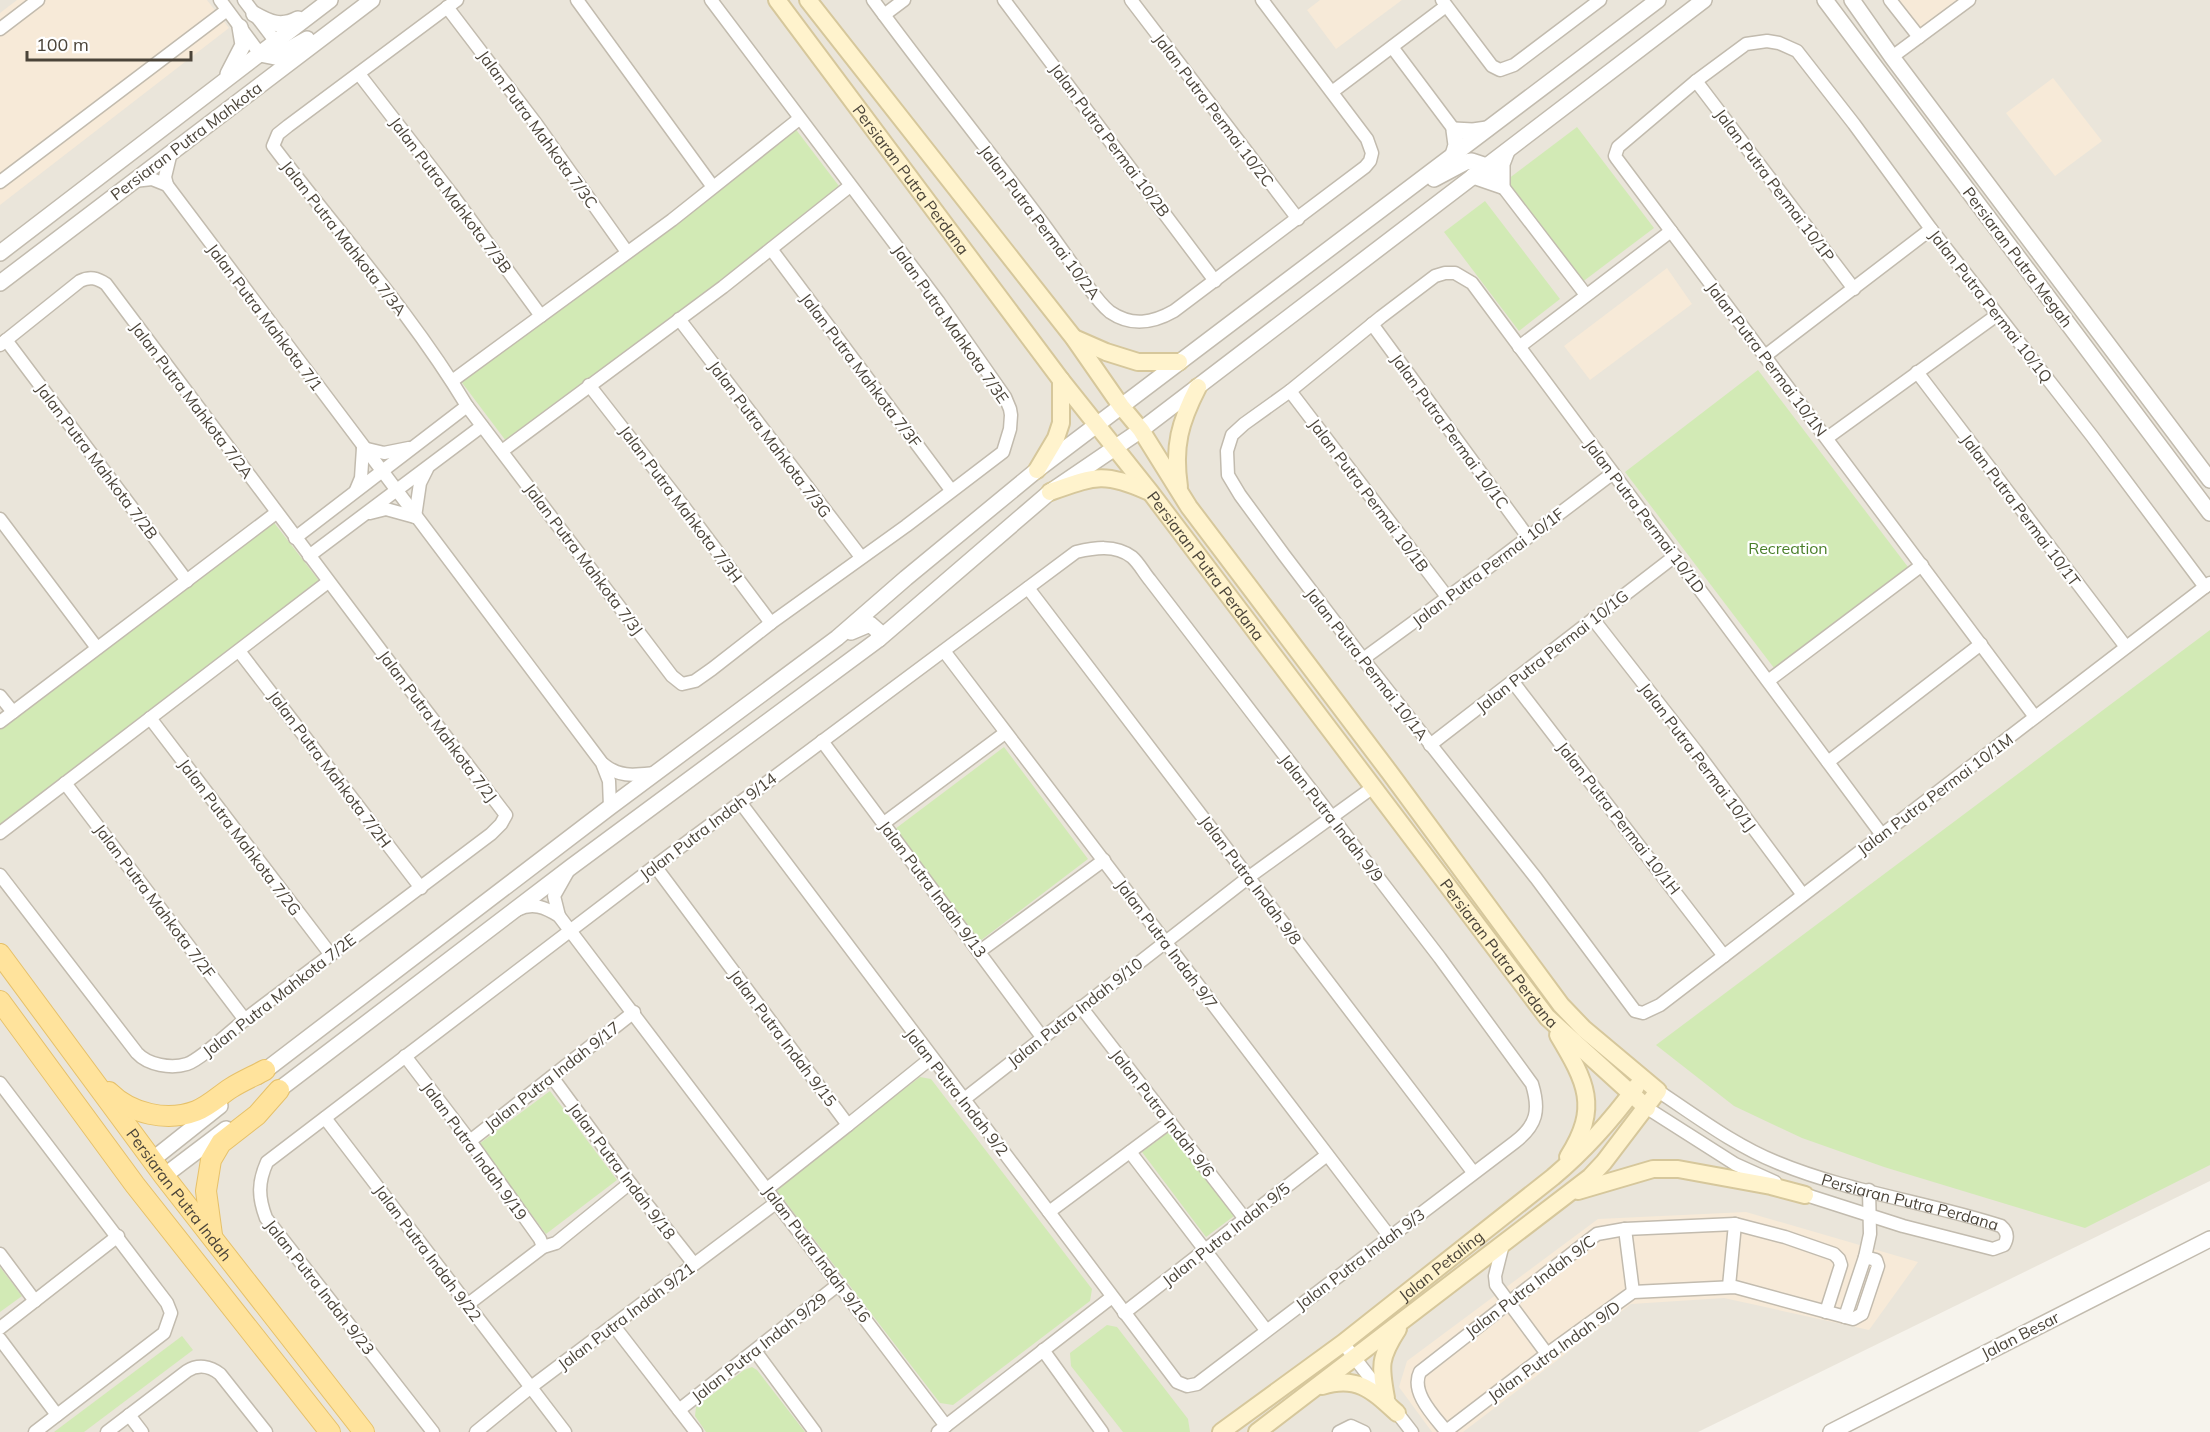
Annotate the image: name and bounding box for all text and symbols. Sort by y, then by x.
scale bar [27,24,190,62]
street label: Jalan Putra Permai 10/2C [1150,29,1278,191]
text: 100 m [36,33,89,56]
street label: Jalan Putra Mahkota 7/3C [474,46,602,212]
street label: Jalan Putra Permai 10/2B [1046,59,1174,221]
street label: Persiaran Putra Mahkota [106,78,266,204]
street label: Persiaran Putra Perdana [849,100,974,258]
street label: Jalan Putra Permai 10/1P [1711,105,1839,265]
street label: Jalan Putra Mahkota 7/3B [386,113,516,277]
street label: Jalan Putra Permai 10/2A [975,141,1105,303]
street label: Jalan Putra Mahkota 7/3A [277,157,411,320]
street label: Persiaran Putra Megah [1959,183,2077,331]
street label: Jalan Putra Permai 10/1Q [1925,226,2057,386]
street label: Jalan Putra Mahkota 7/1 [203,239,327,395]
street label: Jalan Putra Mahkota 7/3E [889,241,1013,407]
street label: Jalan Putra Permai 10/1N [1702,278,1832,440]
street label: Jalan Putra Mahkota 7/3F [796,289,926,451]
street label: Jalan Putra Mahkota 7/2A [126,318,258,483]
street label: Jalan Putra Permai 10/1C [1387,349,1513,513]
street label: Jalan Putra Mahkota 7/3G [705,357,835,521]
street label: Jalan Putra Mahkota 7/2B [32,379,162,543]
street label: Jalan Putra Permai 10/1B [1305,414,1433,576]
street label: Jalan Putra Mahkota 7/3H [615,421,747,587]
street label: Jalan Putra Permai 10/1T [1957,430,2085,590]
street label: Jalan Putra Permai 10/1D [1580,435,1710,597]
street label: Jalan Putra Mahkota 7/3J [520,479,648,639]
street label: Persiaran Putra Perdana [1143,487,1269,644]
street label: Jalan Putra Permai 10/1F [1408,503,1568,631]
park label: Recreation [1748,538,1828,558]
street label: Jalan Putra Permai 10/1A [1301,584,1433,744]
street label: Jalan Putra Permai 10/1G [1472,585,1632,717]
street label: Jalan Putra Mahkota 7/2J [374,646,502,806]
street label: Jalan Putra Permai 10/1J [1635,679,1761,835]
street label: Jalan Putra Mahkota 7/2H [264,686,396,852]
street label: Jalan Putra Permai 10/1M [1853,729,2017,859]
street label: Jalan Putra Permai 10/1H [1553,738,1685,898]
street label: Jalan Putra Indah 9/9 [1276,750,1388,886]
street label: Jalan Putra Mahkota 7/2G [175,755,305,919]
street label: Jalan Putra Indah 9/14 [636,768,781,884]
street label: Jalan Putra Indah 9/8 [1196,811,1306,949]
street label: Jalan Putra Indah 9/13 [875,817,991,961]
street label: Jalan Putra Mahkota 7/2F [90,820,220,982]
street label: Jalan Putra Indah 9/7 [1112,875,1222,1013]
street label: Persiaran Putra Perdana [1436,875,1562,1032]
street label: Jalan Putra Mahkota 7/2E [198,929,360,1061]
street label: Jalan Putra Indah 9/10 [1003,953,1147,1071]
street label: Jalan Putra Indah 9/15 [725,966,841,1110]
street label: Jalan Putra Indah 9/17 [480,1017,624,1135]
street label: Jalan Putra Indah 9/2 [901,1024,1013,1160]
street label: Jalan Putra Indah 9/6 [1107,1045,1219,1181]
street label: Jalan Putra Indah 9/19 [418,1078,532,1224]
street label: Jalan Putra Indah 9/18 [564,1099,680,1243]
street label: Persiaran Putra Indah [122,1124,236,1265]
street label: Persiaran Putra Perdana [1819,1169,2001,1235]
street label: Jalan Putra Indah 9/5 [1158,1178,1294,1290]
street label: Jalan Putra Indah 9/22 [370,1181,486,1325]
street label: Jalan Putra Indah 9/16 [759,1182,875,1326]
street label: Jalan Putra Indah 9/3 [1291,1204,1429,1314]
street label: Jalan Putra Indah 9/23 [261,1215,379,1359]
street label: Jalan Petaling [1395,1226,1487,1305]
street label: Jalan Putra Indah 9/C [1461,1231,1599,1341]
street label: Jalan Putra Indah 9/21 [554,1258,698,1374]
street label: Jalan Putra Indah 9/29 [687,1288,831,1406]
street label: Jalan Putra Indah 9/D [1484,1296,1624,1406]
street label: Jalan Besar [1978,1307,2062,1363]

